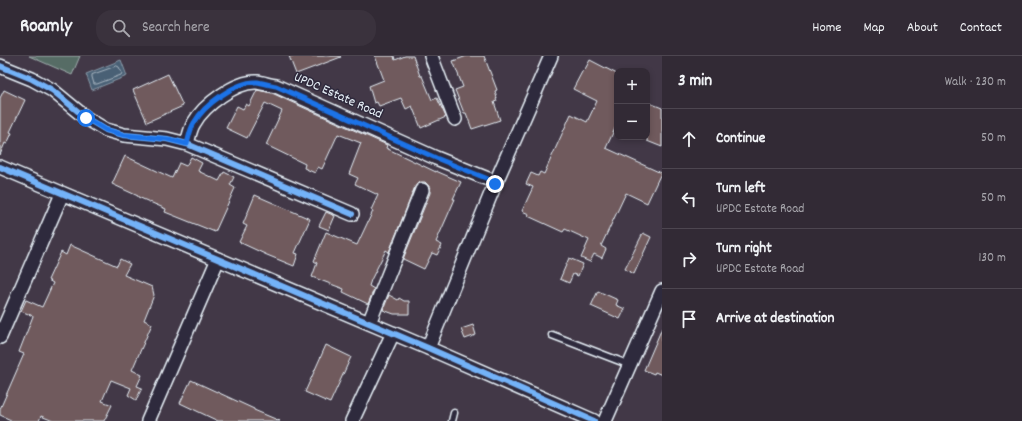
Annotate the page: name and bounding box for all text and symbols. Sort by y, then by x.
search box [96,10,376,46]
text: Roamly [20,14,72,41]
icon: search [110,17,132,39]
text: Search here [142,17,210,39]
text: Home [812,18,841,38]
text: Map [863,18,885,38]
text: About [907,18,938,38]
text: Contact [960,18,1002,38]
street label: UPDC Estate Road [290,68,386,124]
map controls [614,68,650,140]
button: + [614,68,650,104]
text: 3 min [678,70,712,94]
text: Walk · 230 m [945,73,1006,92]
button: − [614,104,650,140]
route start [77,109,95,127]
icon: ahead [678,128,700,150]
text: Continue [716,128,765,150]
text: 50 m [981,129,1006,148]
route end [486,175,504,193]
text: Turn left [716,178,765,200]
icon: left [678,188,700,210]
text: 50 m [981,189,1006,208]
text: UPDC Estate Road [716,200,804,219]
text: Turn right [716,238,772,260]
icon: right [678,248,700,270]
text: 130 m [978,249,1006,268]
text: UPDC Estate Road [716,260,804,279]
icon: arrive [678,308,700,330]
text: Arrive at destination [716,308,834,330]

